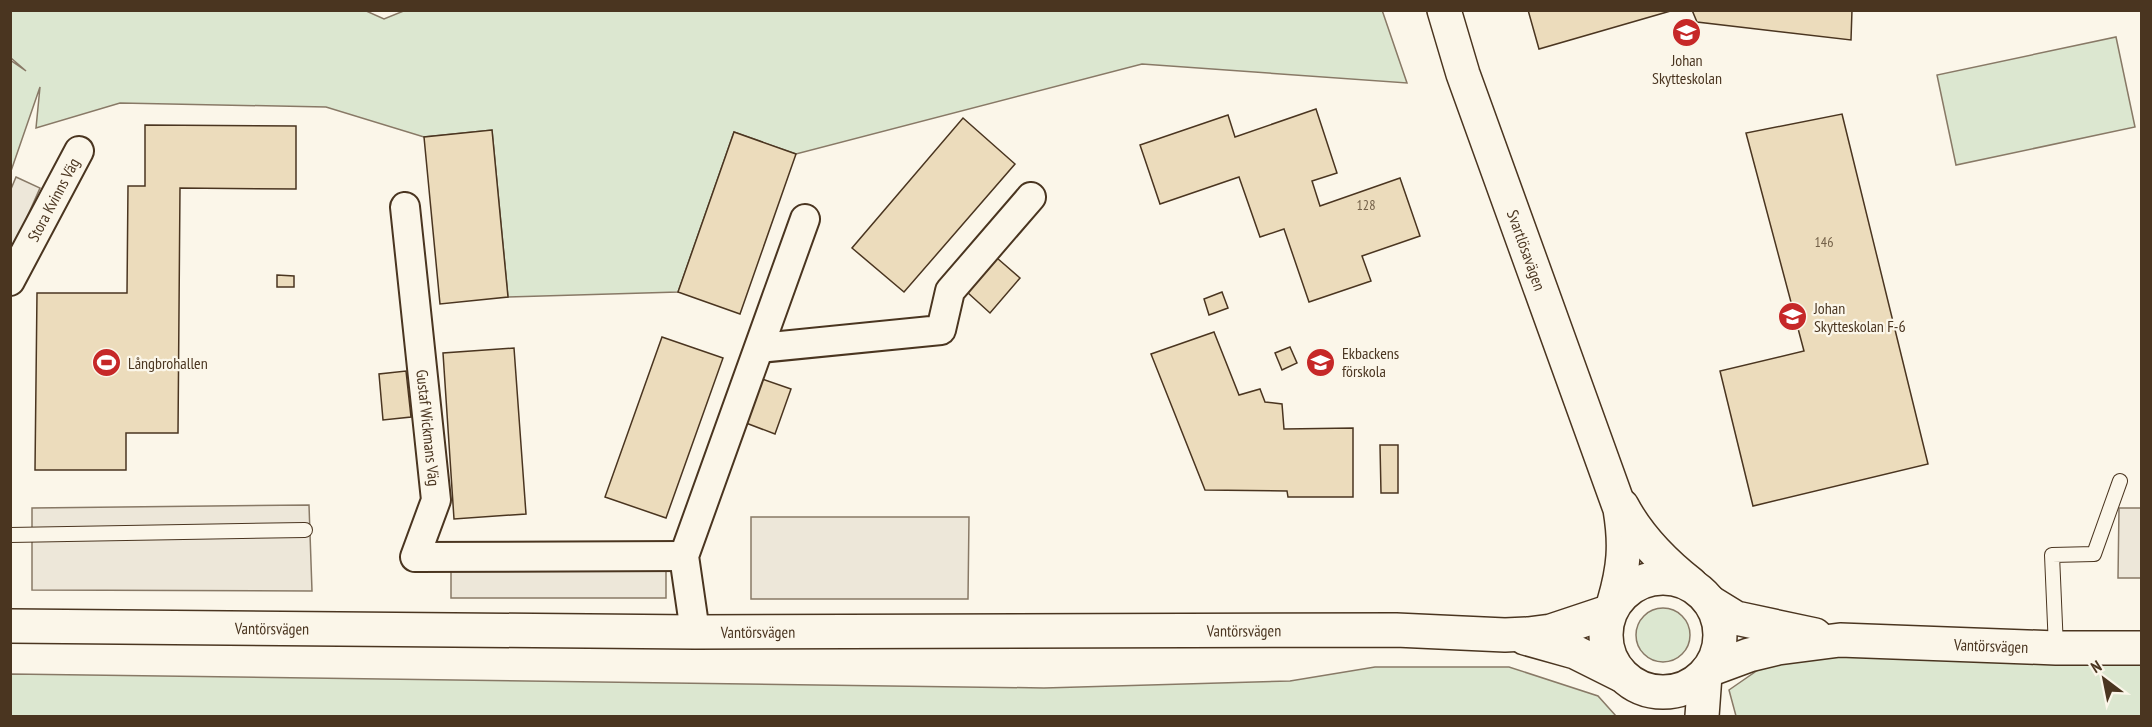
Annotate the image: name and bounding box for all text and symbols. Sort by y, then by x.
school or university icon: Johan Skytteskolan [1671,16,1703,48]
place label: Johan Skytteskolan [1652,50,1722,88]
street label: Stora Kvinns Väg [23,154,83,245]
house number: 128 [1357,196,1375,214]
street label: Svartlösavägen [1503,207,1550,293]
house number: 146 [1815,233,1833,251]
place label: Johan Skytteskolan F-6 [1813,298,1906,336]
school or university icon: Johan Skytteskolan F-6 [1777,301,1809,333]
place label: Ekbackens förskola [1342,343,1399,381]
school or university icon: Ekbackens förskola [1305,346,1337,378]
sports icon: Långbrohallen [91,347,123,379]
place label: Långbrohallen [128,353,208,373]
street label: Gustaf Wickmans Väg [412,369,444,487]
street label: Vantörsvägen [234,618,309,639]
street label: Vantörsvägen [1206,620,1281,641]
street label: Vantörsvägen [720,622,795,642]
street label: Vantörsvägen [1953,634,2029,657]
north arrow [2074,649,2134,709]
text: N [2087,656,2105,677]

